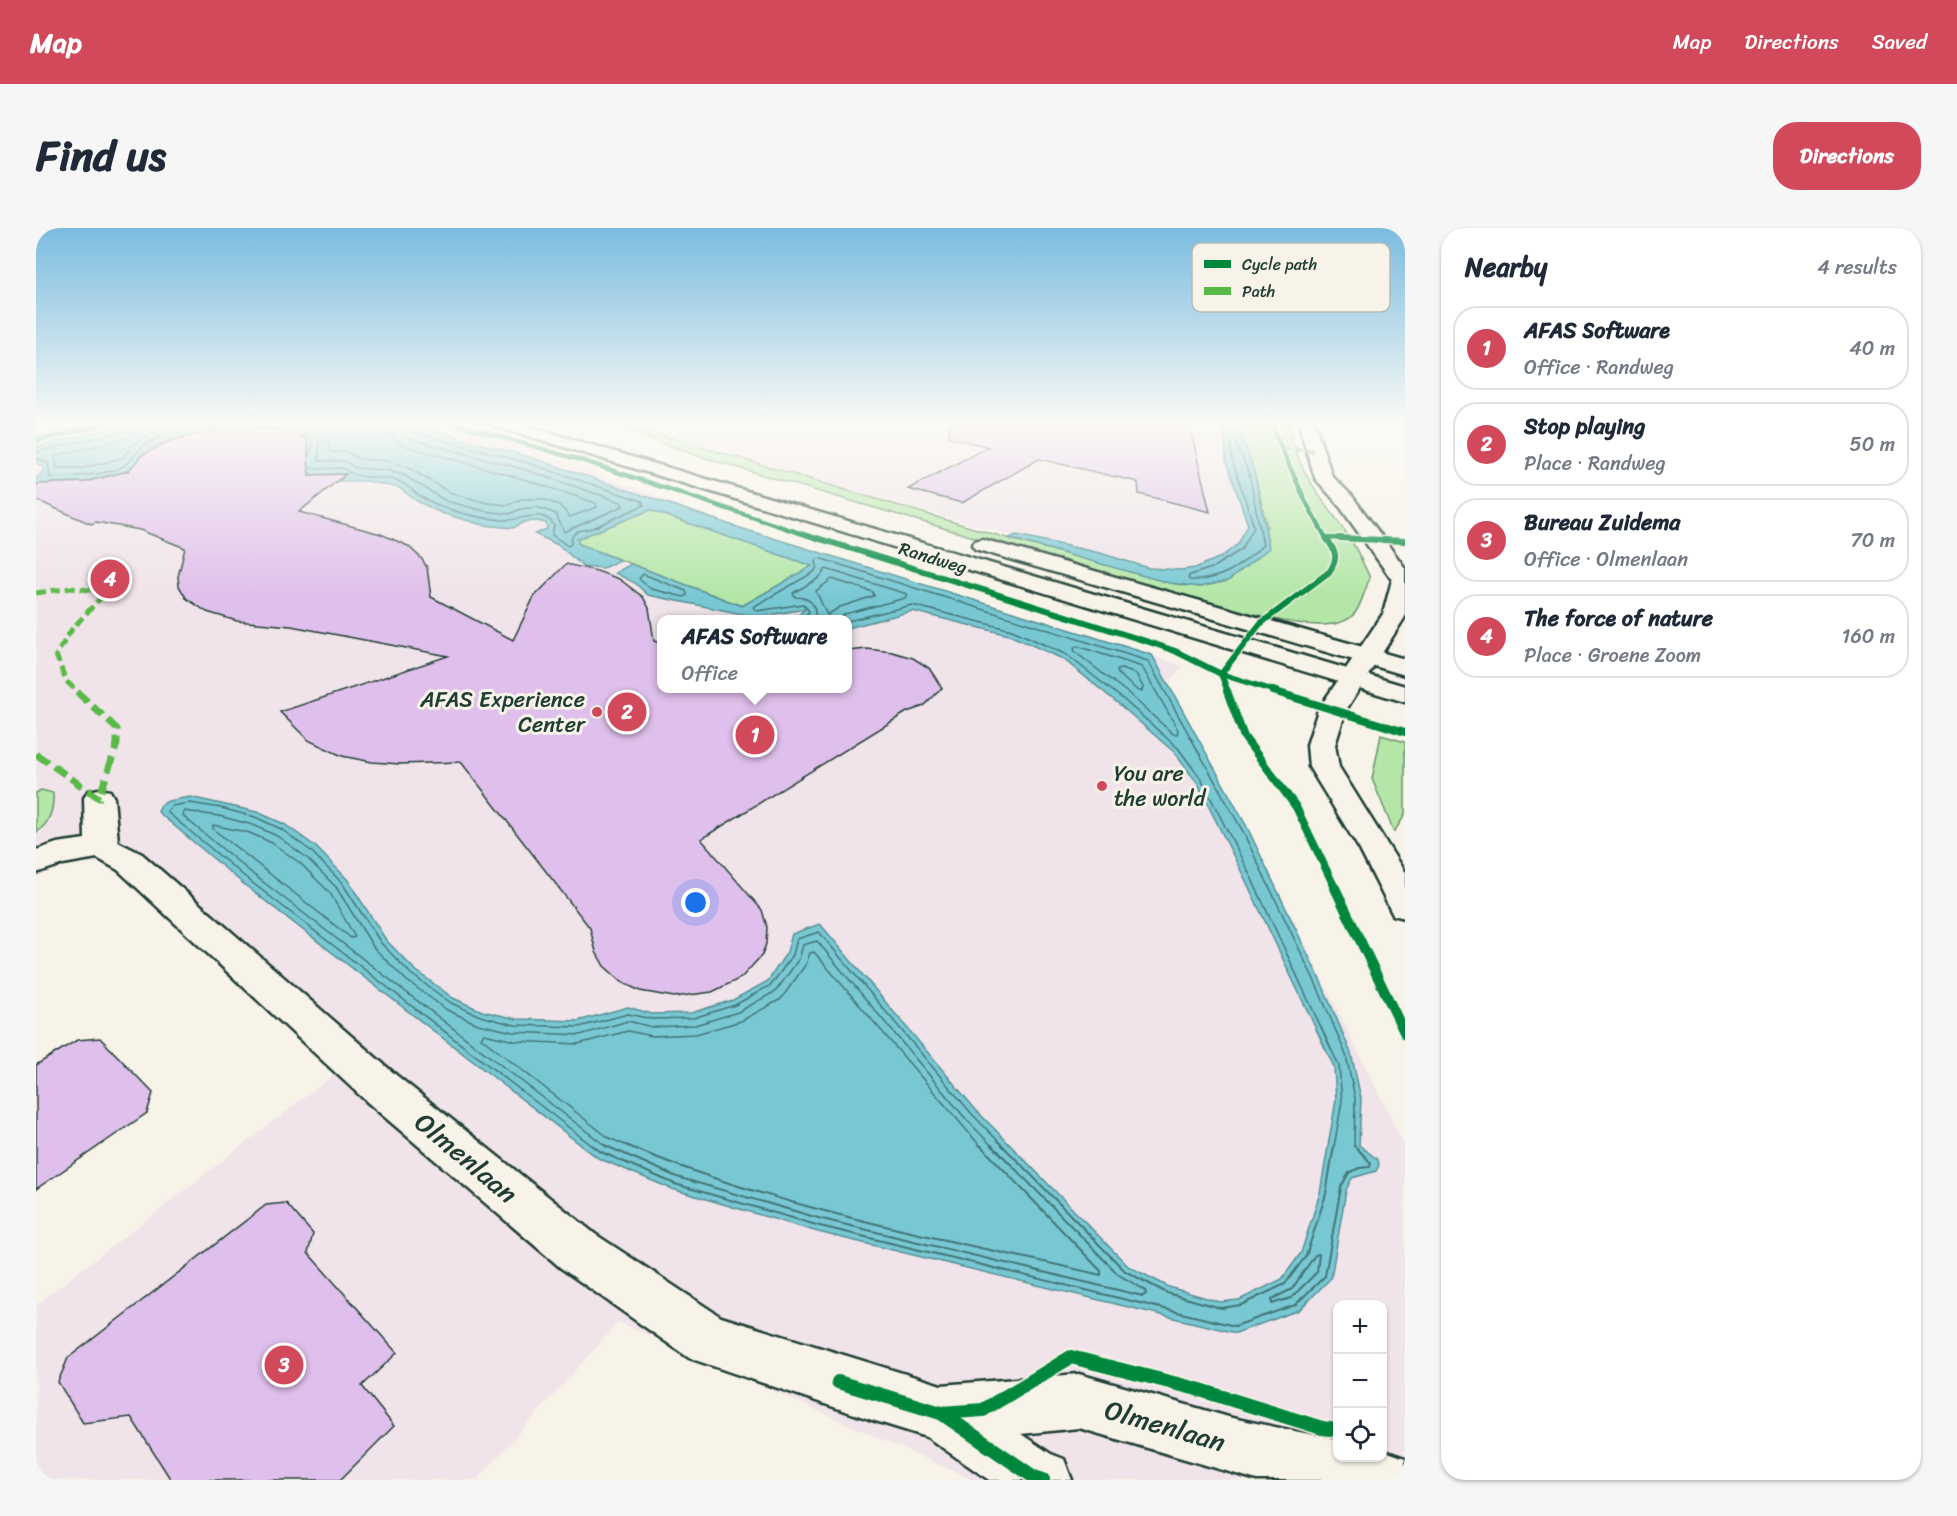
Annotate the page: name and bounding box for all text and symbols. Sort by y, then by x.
text: Map [30,18,82,67]
text: Map [1673,23,1711,61]
text: Directions [1744,23,1839,61]
text: Saved [1872,23,1927,61]
text: Find us [36,119,166,193]
button: Directions [1773,122,1921,190]
legend [1192,243,1390,312]
text: Nearby [1465,244,1547,290]
text: Cycle path [1242,250,1317,279]
text: 4 results [1817,250,1897,285]
text: Path [1242,277,1275,306]
text: AFAS Software [1524,311,1670,350]
text: 1 [1482,331,1491,366]
text: 40 m [1849,331,1895,366]
text: Office · Randweg [1524,350,1674,385]
text: Stop playing [1524,407,1645,446]
text: 2 [1481,427,1492,462]
text: 50 m [1850,427,1895,462]
text: Place · Randweg [1524,446,1666,481]
text: Bureau Zuidema [1524,503,1680,542]
text: 3 [1481,523,1492,558]
text: 70 m [1850,523,1895,558]
street label: Randweg [895,532,971,584]
text: Office · Olmenlaan [1524,542,1688,577]
pin: 4 [90,556,130,602]
text: The force of nature [1524,599,1713,638]
popup [657,615,852,693]
text: AFAS Software [682,617,827,656]
text: 4 [1480,619,1493,654]
text: 160 m [1842,619,1895,654]
text: Place · Groene Zoom [1524,638,1701,673]
text: Office [682,656,738,691]
place label: AFAS Experience Center [419,680,586,744]
pin: 2 [608,690,646,734]
marker: AFAS Experience Center [590,705,604,719]
pin: 1 [736,712,774,758]
place label: You are the world [1114,754,1207,818]
marker: You are the world [1095,779,1109,793]
your location [681,888,710,917]
street label: Olmenlaan [403,1100,529,1216]
map controls [1333,1300,1387,1462]
button: + [1333,1300,1387,1354]
pin: 3 [264,1342,304,1388]
button: − [1333,1354,1387,1408]
street label: Olmenlaan [1099,1386,1232,1466]
button: locate [1333,1408,1387,1462]

